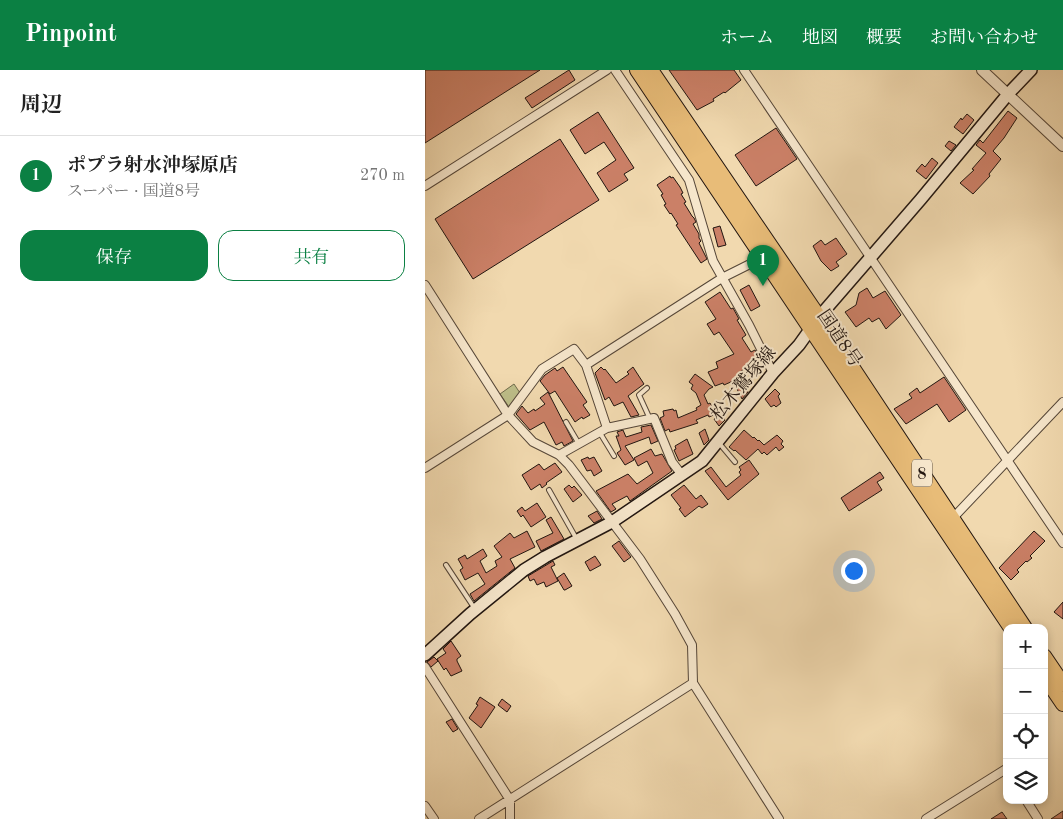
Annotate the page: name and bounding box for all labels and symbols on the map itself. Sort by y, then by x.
pin: 1 [747,245,779,286]
street label: 国道8号 [814,306,866,370]
street label: 松木鷲塚線 [706,342,780,424]
road number: 8 [912,459,932,486]
your location [841,558,867,584]

